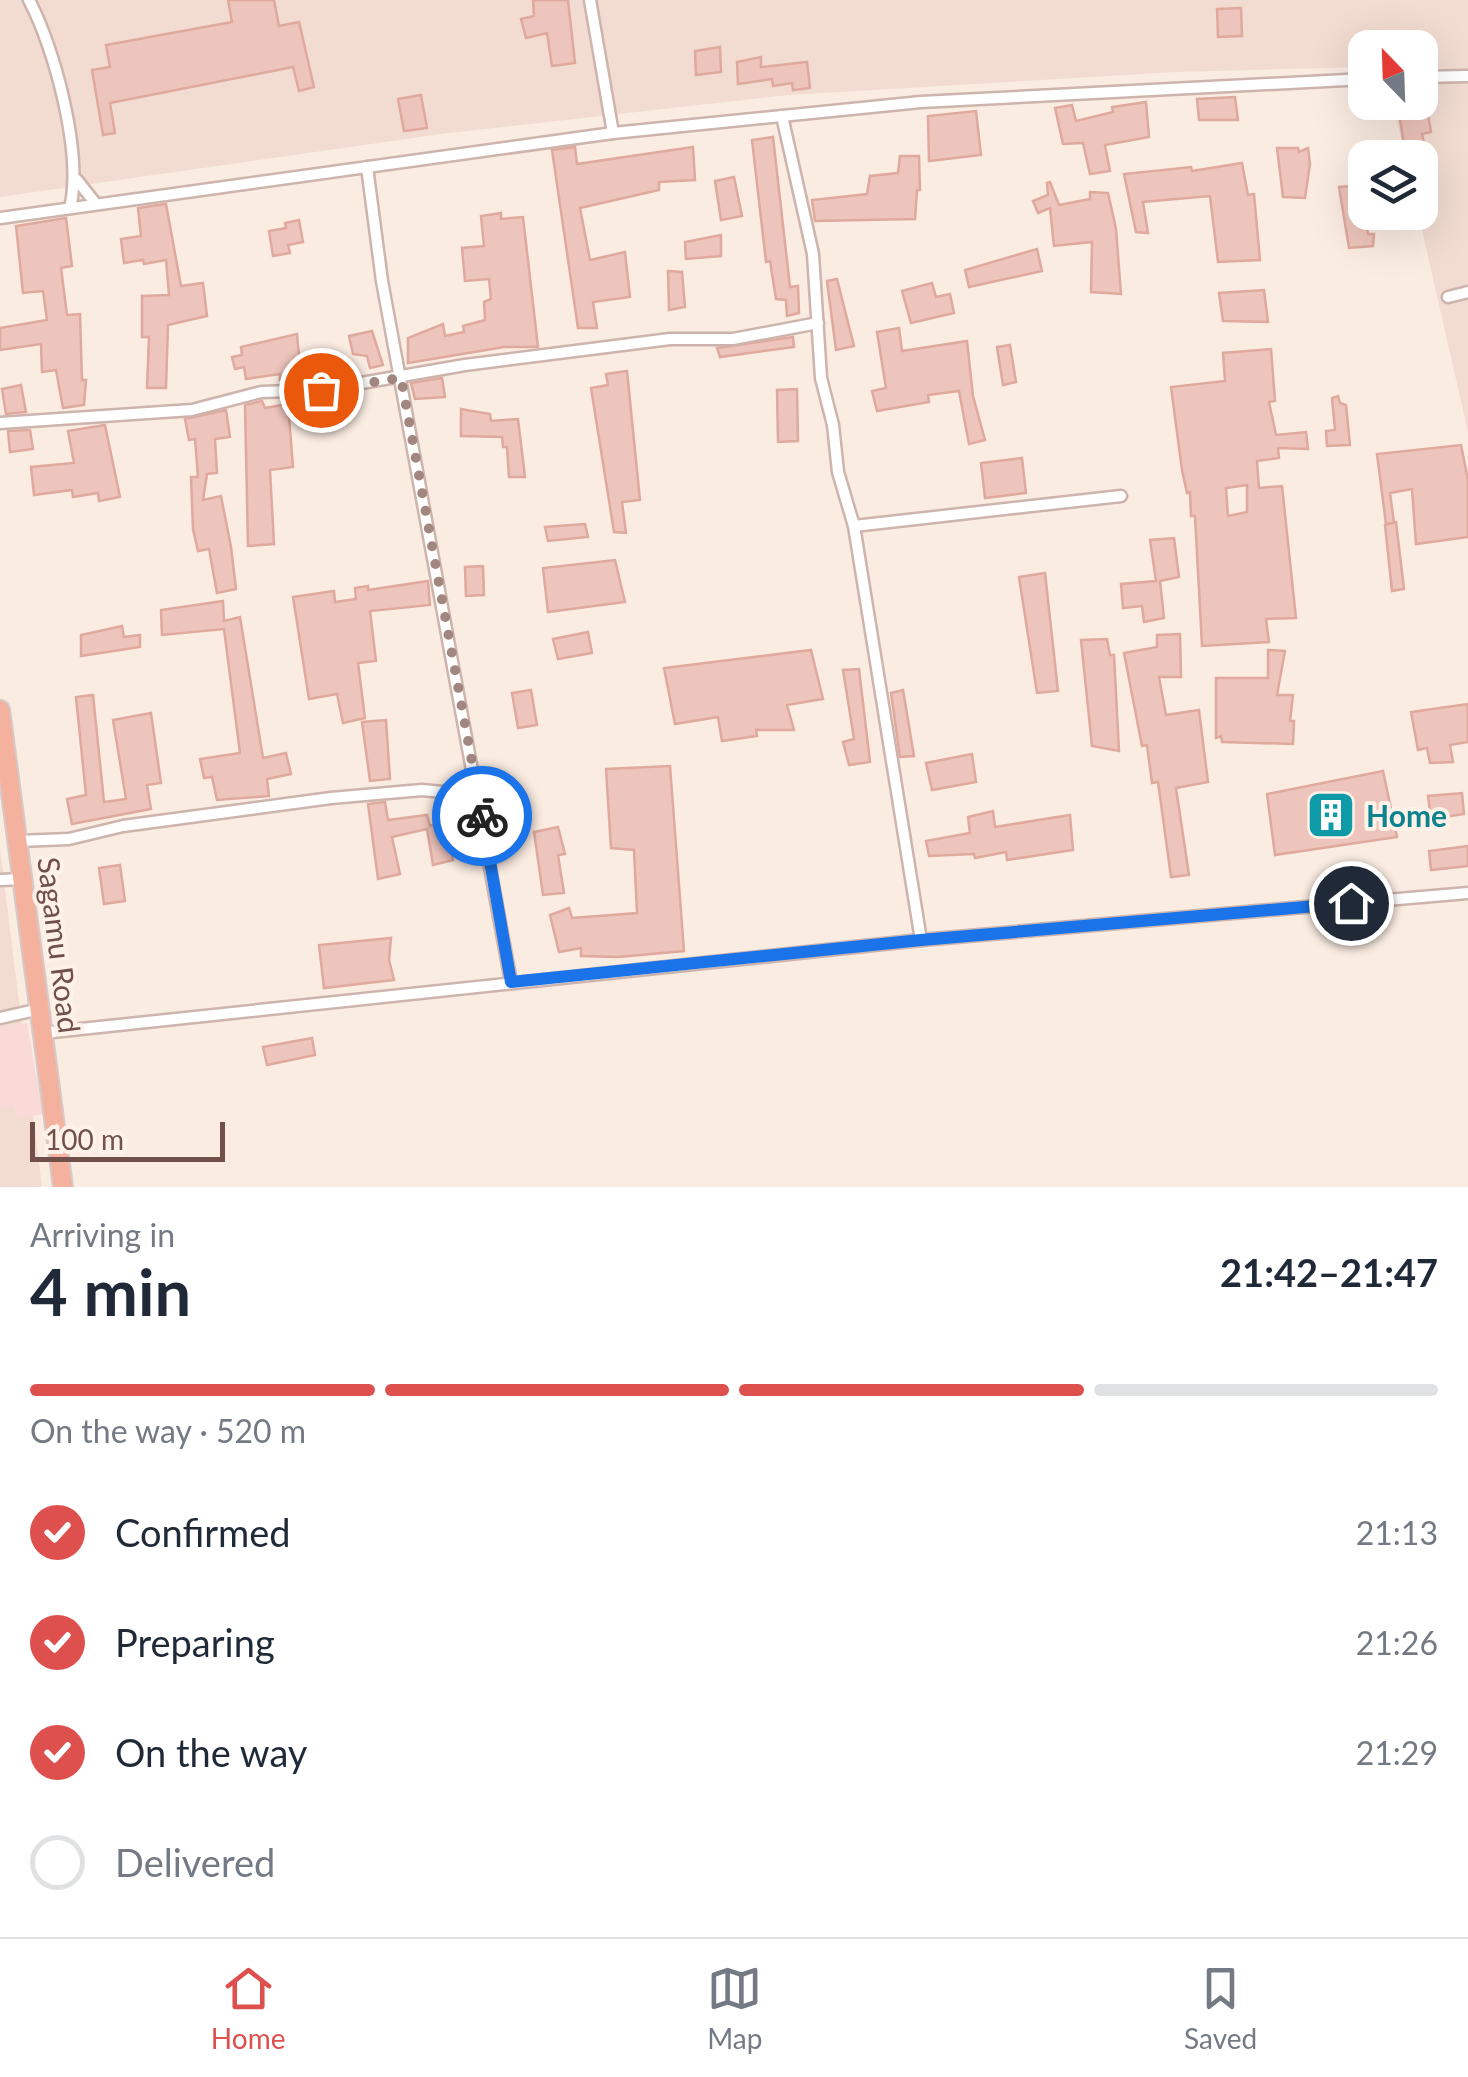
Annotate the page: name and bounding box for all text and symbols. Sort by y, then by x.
north arrow [1348,30,1438,120]
map controls [1348,30,1438,230]
button: layers [1348,140,1438,230]
pin [279,348,364,433]
icon: bag [294,363,349,418]
courier [432,766,532,866]
icon: bike [455,789,510,844]
building icon: Home [1305,789,1357,841]
place label: Home [1366,797,1447,833]
street label: Sagamu Road [31,855,89,1035]
pin [1309,861,1394,946]
icon: home [1324,876,1379,931]
scale bar [30,1117,225,1162]
text: 100 m [45,1122,124,1156]
text: Arriving in [30,1215,175,1254]
text: 21:42–21:47 [1220,1249,1438,1295]
text: 4 min [30,1252,191,1330]
text: On the way · 520 m [30,1411,306,1450]
icon: check [30,1505,85,1560]
text: Confirmed [115,1509,291,1555]
text: 21:13 [1356,1513,1438,1552]
icon: check [30,1615,85,1670]
text: Preparing [115,1619,275,1665]
text: 21:26 [1356,1623,1438,1662]
icon: check [30,1725,85,1780]
text: On the way [115,1729,307,1775]
text: 21:29 [1356,1733,1438,1772]
text: Delivered [115,1839,275,1885]
tab: Home [211,1961,285,2055]
tab: Map [707,1961,762,2055]
tab: Saved [1184,1961,1257,2055]

